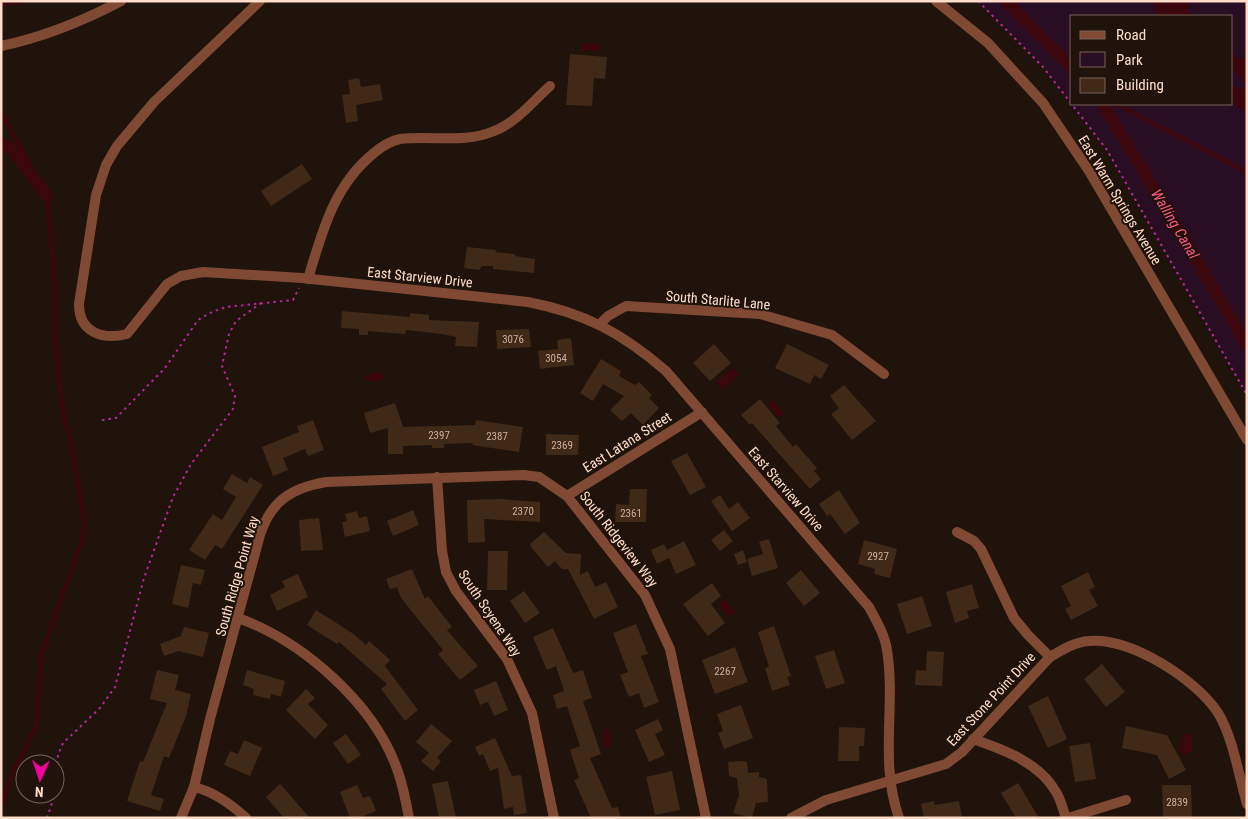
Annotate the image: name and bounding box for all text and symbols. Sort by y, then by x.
legend [1070,15,1233,105]
text: Road [1116,26,1146,44]
text: Park [1116,51,1143,69]
text: Building [1116,76,1164,94]
street label: East Warm Springs Avenue [1075,133,1165,268]
water label: Walling Canal [1147,186,1203,263]
street label: East Starview Drive [366,264,474,291]
street label: South Starlite Lane [665,287,771,313]
house number: 3076 [502,333,524,346]
house number: 3054 [545,352,567,365]
street label: East Latana Street [580,408,674,476]
house number: 2397 [428,429,450,442]
house number: 2387 [486,430,508,443]
house number: 2369 [551,439,573,452]
street label: East Starview Drive [745,444,827,535]
street label: South Ridgeview Way [577,488,661,590]
house number: 2370 [512,505,534,518]
house number: 2361 [620,507,642,520]
street label: South Ridge Point Way [212,514,262,638]
house number: 2927 [867,550,889,563]
street label: South Scyene Way [455,567,525,659]
street label: East Stone Point Drive [943,649,1039,749]
house number: 2267 [714,665,736,678]
north arrow [15,754,65,804]
text: N [35,784,44,800]
house number: 2839 [1166,796,1188,809]

